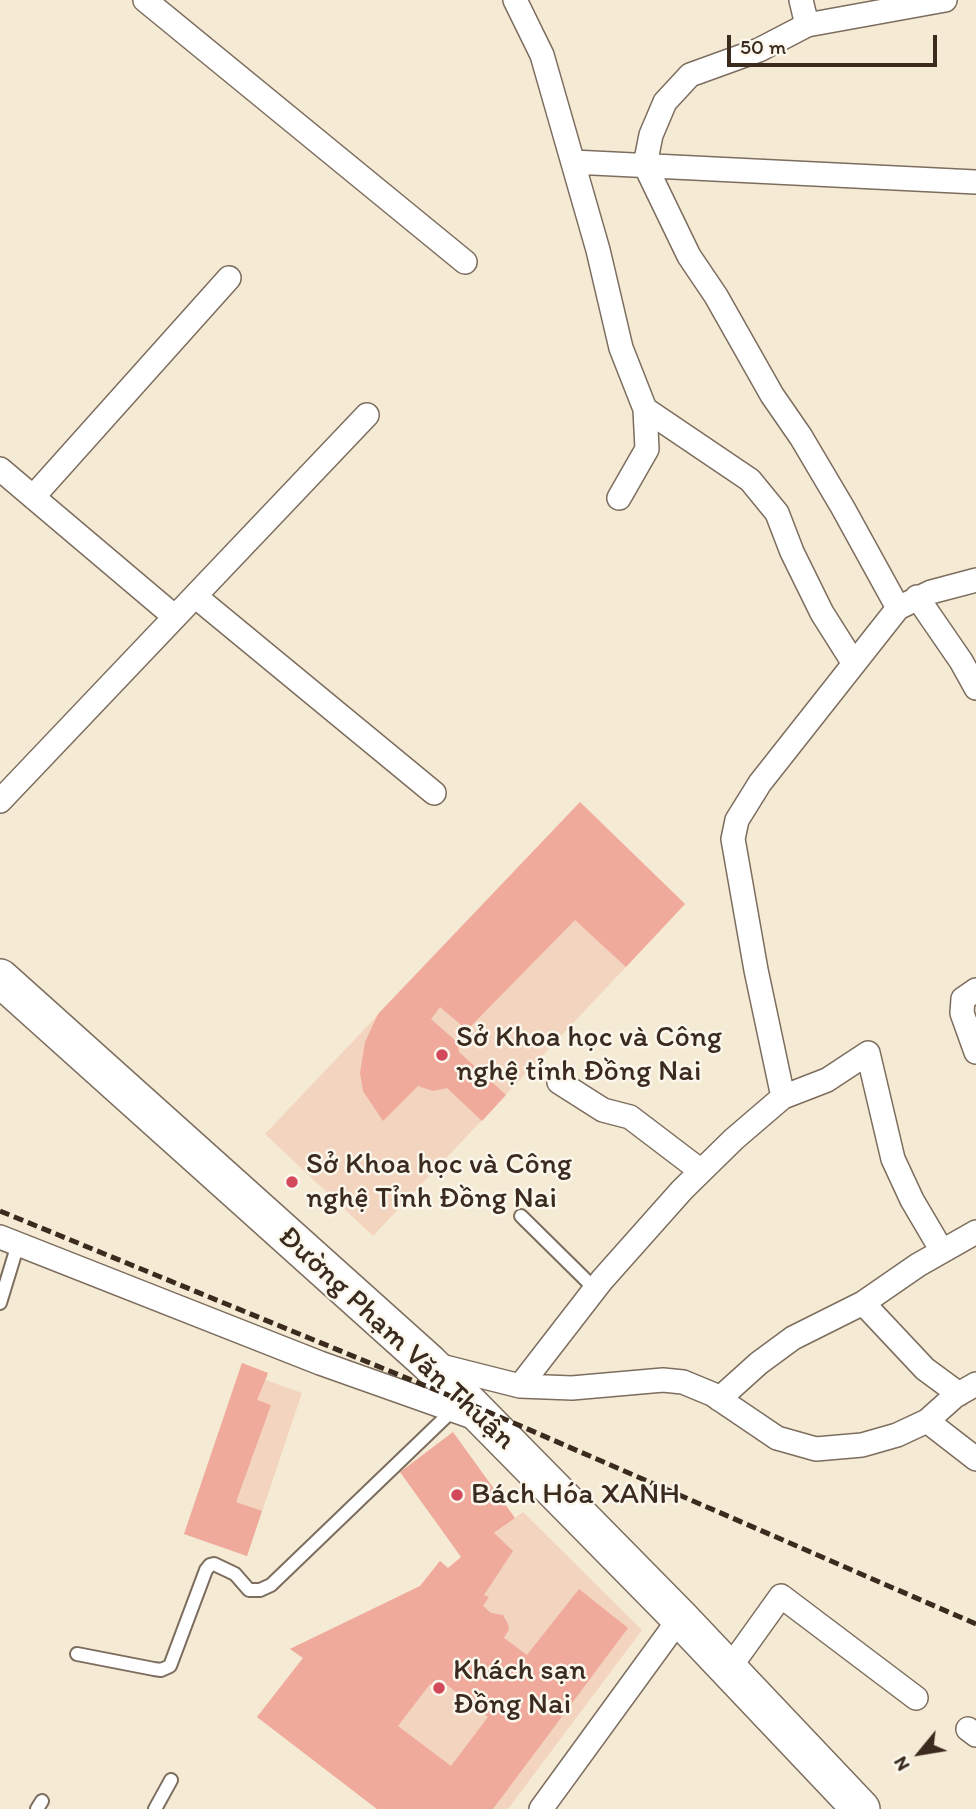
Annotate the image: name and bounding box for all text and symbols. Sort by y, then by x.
scale bar [731,21,941,65]
text: 50 m [740,34,786,59]
place label: Sở Khoa học và Công nghệ tỉnh Đồng Nai [456,1020,722,1090]
marker: Sở Khoa học và Công nghệ tỉnh Đồng Nai [434,1047,450,1063]
place label: Sở Khoa học và Công nghệ Tỉnh Đồng Nai [306,1147,572,1218]
marker: Sở Khoa học và Công nghệ Tỉnh Đồng Nai [284,1174,300,1190]
street label: Đường Phạm Văn Thuận [270,1220,522,1458]
place label: Bách Hóa XANH [471,1477,680,1513]
marker: Bách Hóa XANH [449,1487,465,1503]
place label: Khách sạn Đồng Nai [453,1653,586,1724]
marker: Khách sạn Đồng Nai [431,1680,447,1696]
north arrow [885,1718,955,1788]
text: N [888,1752,915,1775]

